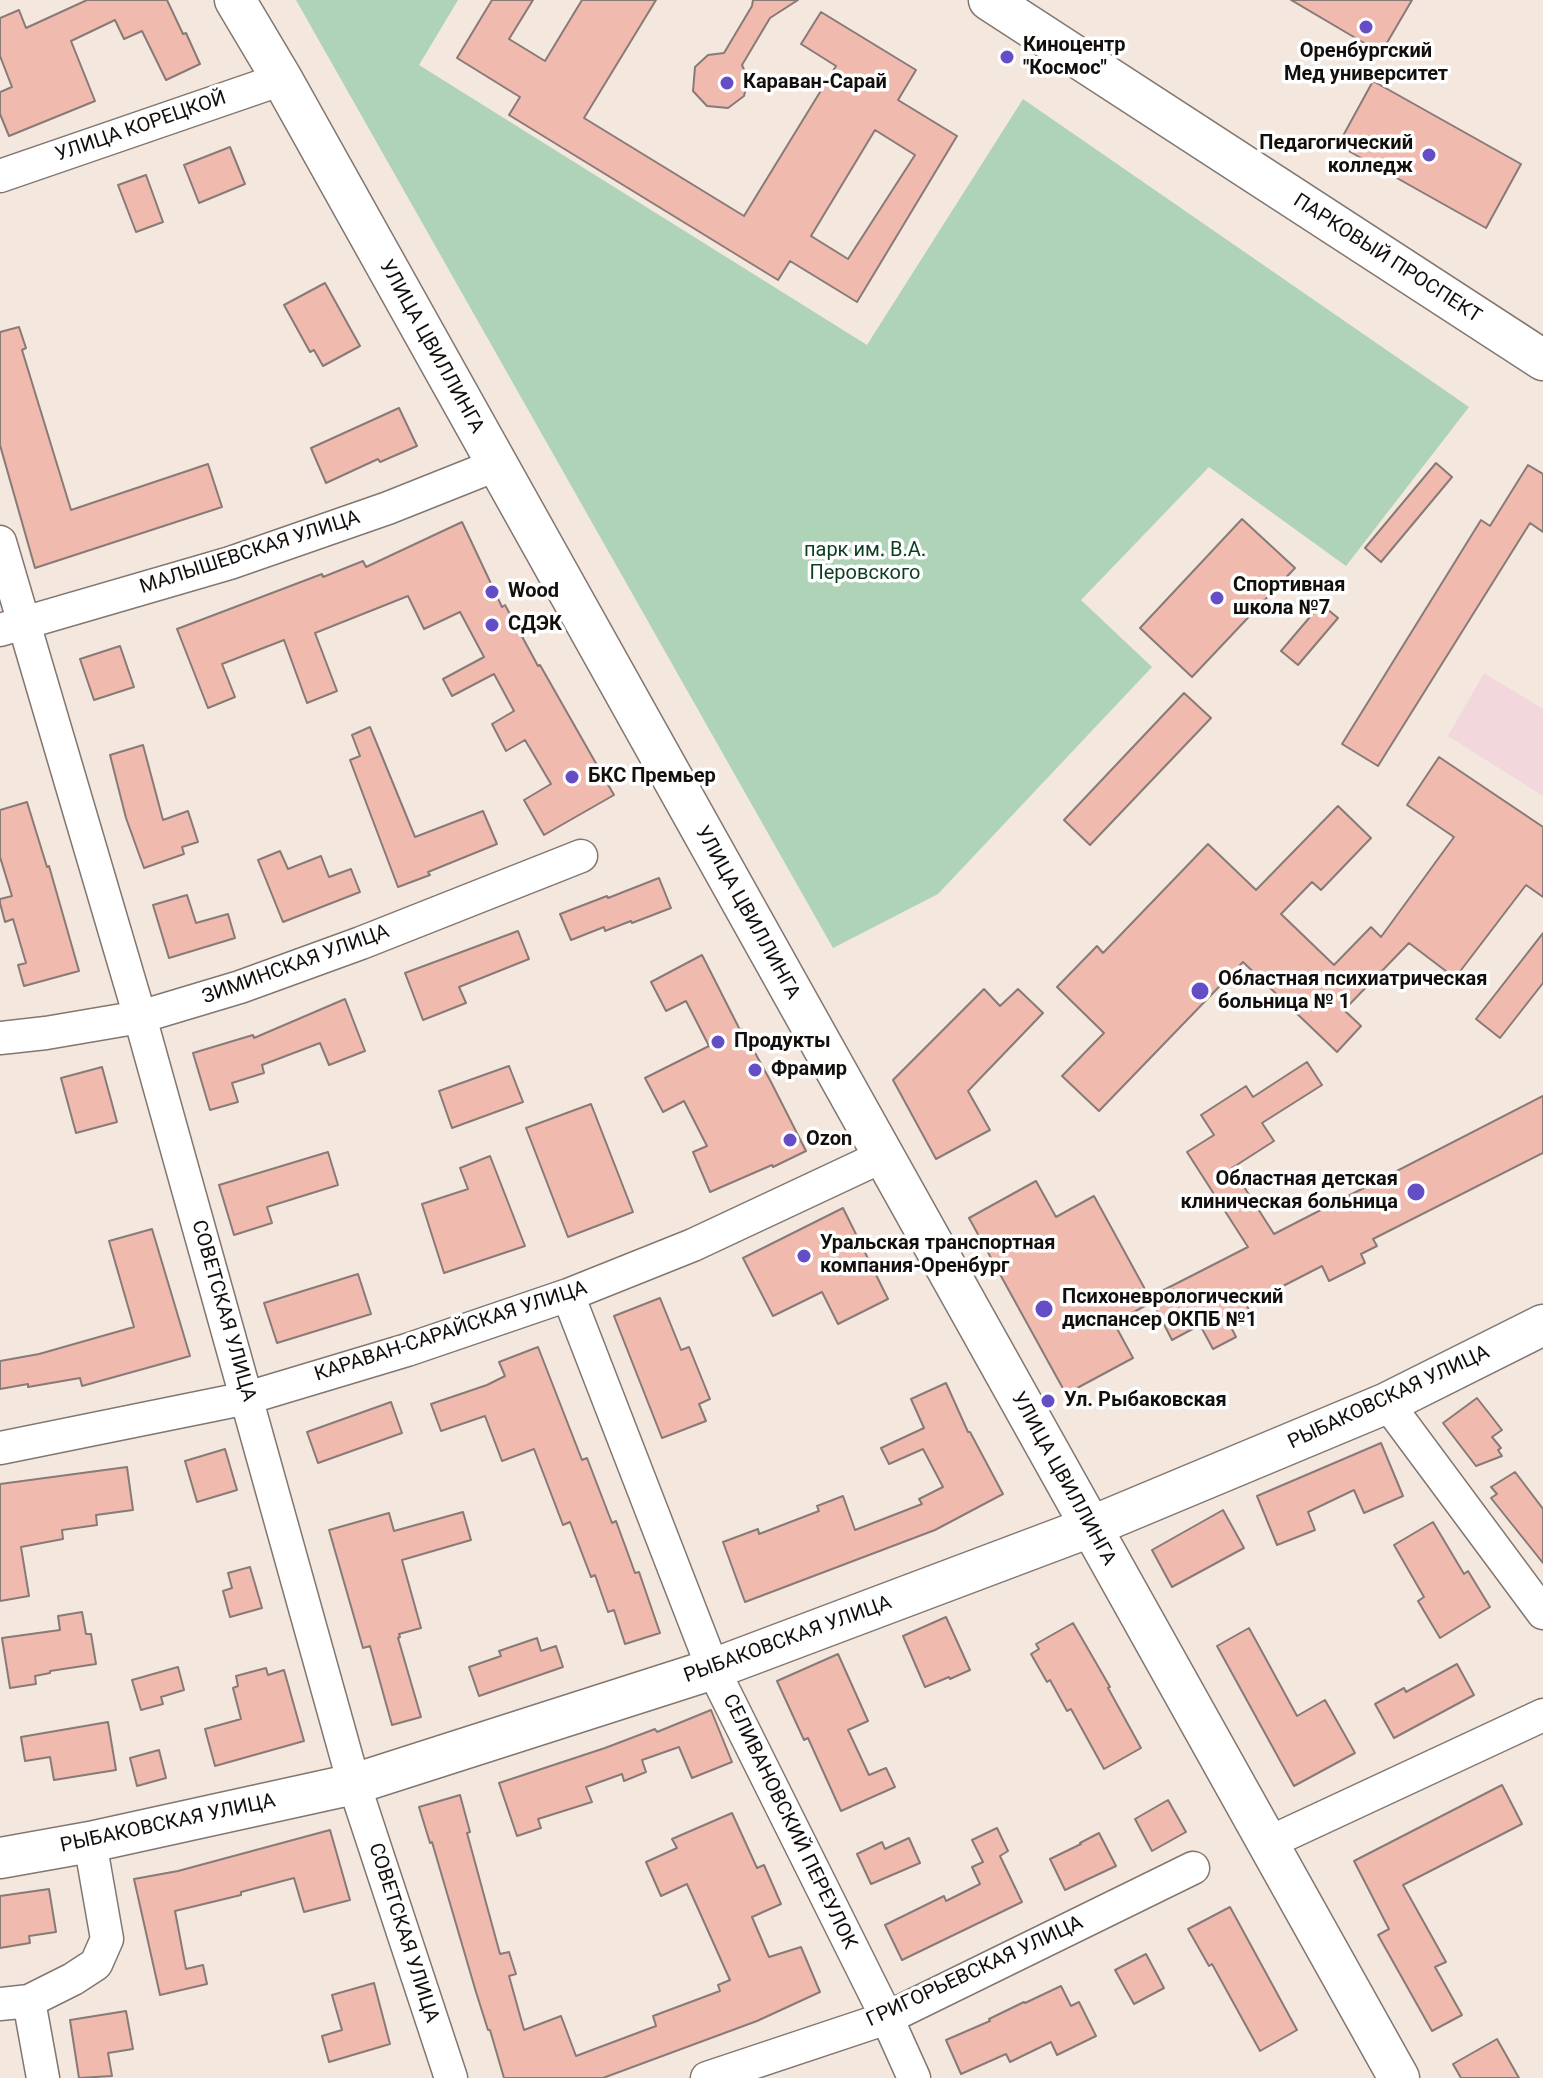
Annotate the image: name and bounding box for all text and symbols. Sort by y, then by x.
marker: Оренбургский Мед университет [1357,18,1375,36]
place label: Киноцентр "Космос" [1023,34,1126,81]
place label: Оренбургский Мед университет [1284,40,1448,87]
marker: Киноцентр "Космос" [998,48,1016,66]
place label: Караван-Сарай [743,71,887,95]
marker: Караван-Сарай [718,74,736,92]
street label: УЛИЦА КОРЕЦКОЙ [53,87,229,167]
place label: Педагогический колледж [1259,132,1413,179]
marker: Педагогический колледж [1420,146,1438,164]
street label: ПАРКОВЫЙ ПРОСПЕКТ [1289,189,1485,329]
street label: УЛИЦА ЦВИЛЛИНГА [373,256,489,438]
street label: МАЛЫШЕВСКАЯ УЛИЦА [137,506,363,600]
park label: парк им. В.А. Перовского [804,539,926,586]
place label: Спортивная школа №7 [1233,574,1345,621]
place label: Wood [508,580,559,604]
marker: Wood [483,583,501,601]
marker: Спортивная школа №7 [1208,589,1226,607]
place label: СДЭК [508,613,562,637]
marker: СДЭК [483,616,501,634]
place label: БКС Премьер [588,765,716,789]
marker: БКС Премьер [563,768,581,786]
street label: УЛИЦА ЦВИЛЛИНГА [689,822,805,1004]
street label: ЗИМИНСКАЯ УЛИЦА [199,920,393,1010]
place label: Областная психиатрическая больница № 1 [1218,968,1487,1015]
marker: Областная психиатрическая больница № 1 [1189,980,1211,1002]
place label: Продукты [734,1030,831,1054]
marker: Продукты [709,1033,727,1051]
place label: Фрамир [771,1058,847,1082]
marker: Фрамир [746,1061,764,1079]
place label: Ozon [806,1128,852,1152]
marker: Ozon [781,1131,799,1149]
place label: Областная детская клиническая больница [1180,1168,1398,1215]
marker: Областная детская клиническая больница [1405,1181,1427,1203]
street label: СОВЕТСКАЯ УЛИЦА [186,1218,260,1404]
place label: Уральская транспортная компания-Оренбург [820,1232,1055,1279]
marker: Уральская транспортная компания-Оренбург [795,1247,813,1265]
street label: КАРАВАН-САРАЙСКАЯ УЛИЦА [312,1277,590,1387]
place label: Психоневрологический диспансер ОКПБ №1 [1062,1286,1283,1333]
marker: Психоневрологический диспансер ОКПБ №1 [1033,1298,1055,1320]
street label: РЫБАКОВСКАЯ УЛИЦА [1285,1341,1493,1455]
street label: УЛИЦА ЦВИЛЛИНГА [1005,1388,1121,1570]
place label: Ул. Рыбаковская [1064,1389,1227,1413]
marker: Ул. Рыбаковская [1039,1392,1057,1410]
street label: РЫБАКОВСКАЯ УЛИЦА [681,1591,895,1689]
street label: СЕЛИВАНОВСКИЙ ПЕРЕУЛОК [717,1691,861,1953]
street label: РЫБАКОВСКАЯ УЛИЦА [58,1789,278,1859]
street label: СОВЕТСКАЯ УЛИЦА [363,1840,443,2026]
street label: ГРИГОРЬЕВСКАЯ УЛИЦА [863,1911,1087,2033]

